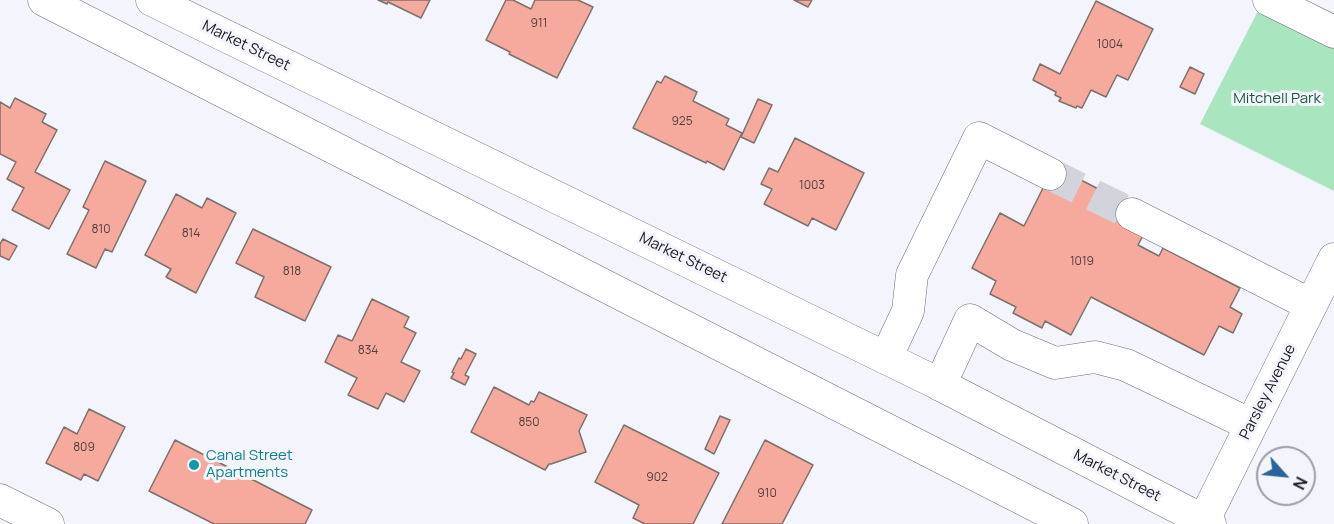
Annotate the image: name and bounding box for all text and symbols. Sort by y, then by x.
street label: Market Street [199,17,293,75]
house number: 911 [531,17,547,31]
house number: 1004 [1097,38,1123,52]
park label: Mitchell Park [1233,90,1321,108]
house number: 925 [671,115,693,129]
house number: 1003 [799,179,825,193]
house number: 810 [92,223,110,237]
house number: 814 [182,227,200,241]
street label: Market Street [636,229,730,287]
house number: 1019 [1070,255,1094,269]
house number: 818 [283,265,301,279]
street label: Parsley Avenue [1236,341,1300,443]
house number: 834 [358,344,378,358]
house number: 850 [518,416,540,430]
house number: 809 [73,441,95,455]
street label: Market Street [1070,446,1164,506]
north arrow [1256,446,1316,506]
place label: Canal Street Apartments [206,447,293,482]
marker: Canal Street Apartments [187,458,201,472]
house number: 902 [646,471,668,485]
text: N [1288,473,1313,493]
house number: 910 [757,487,777,501]

